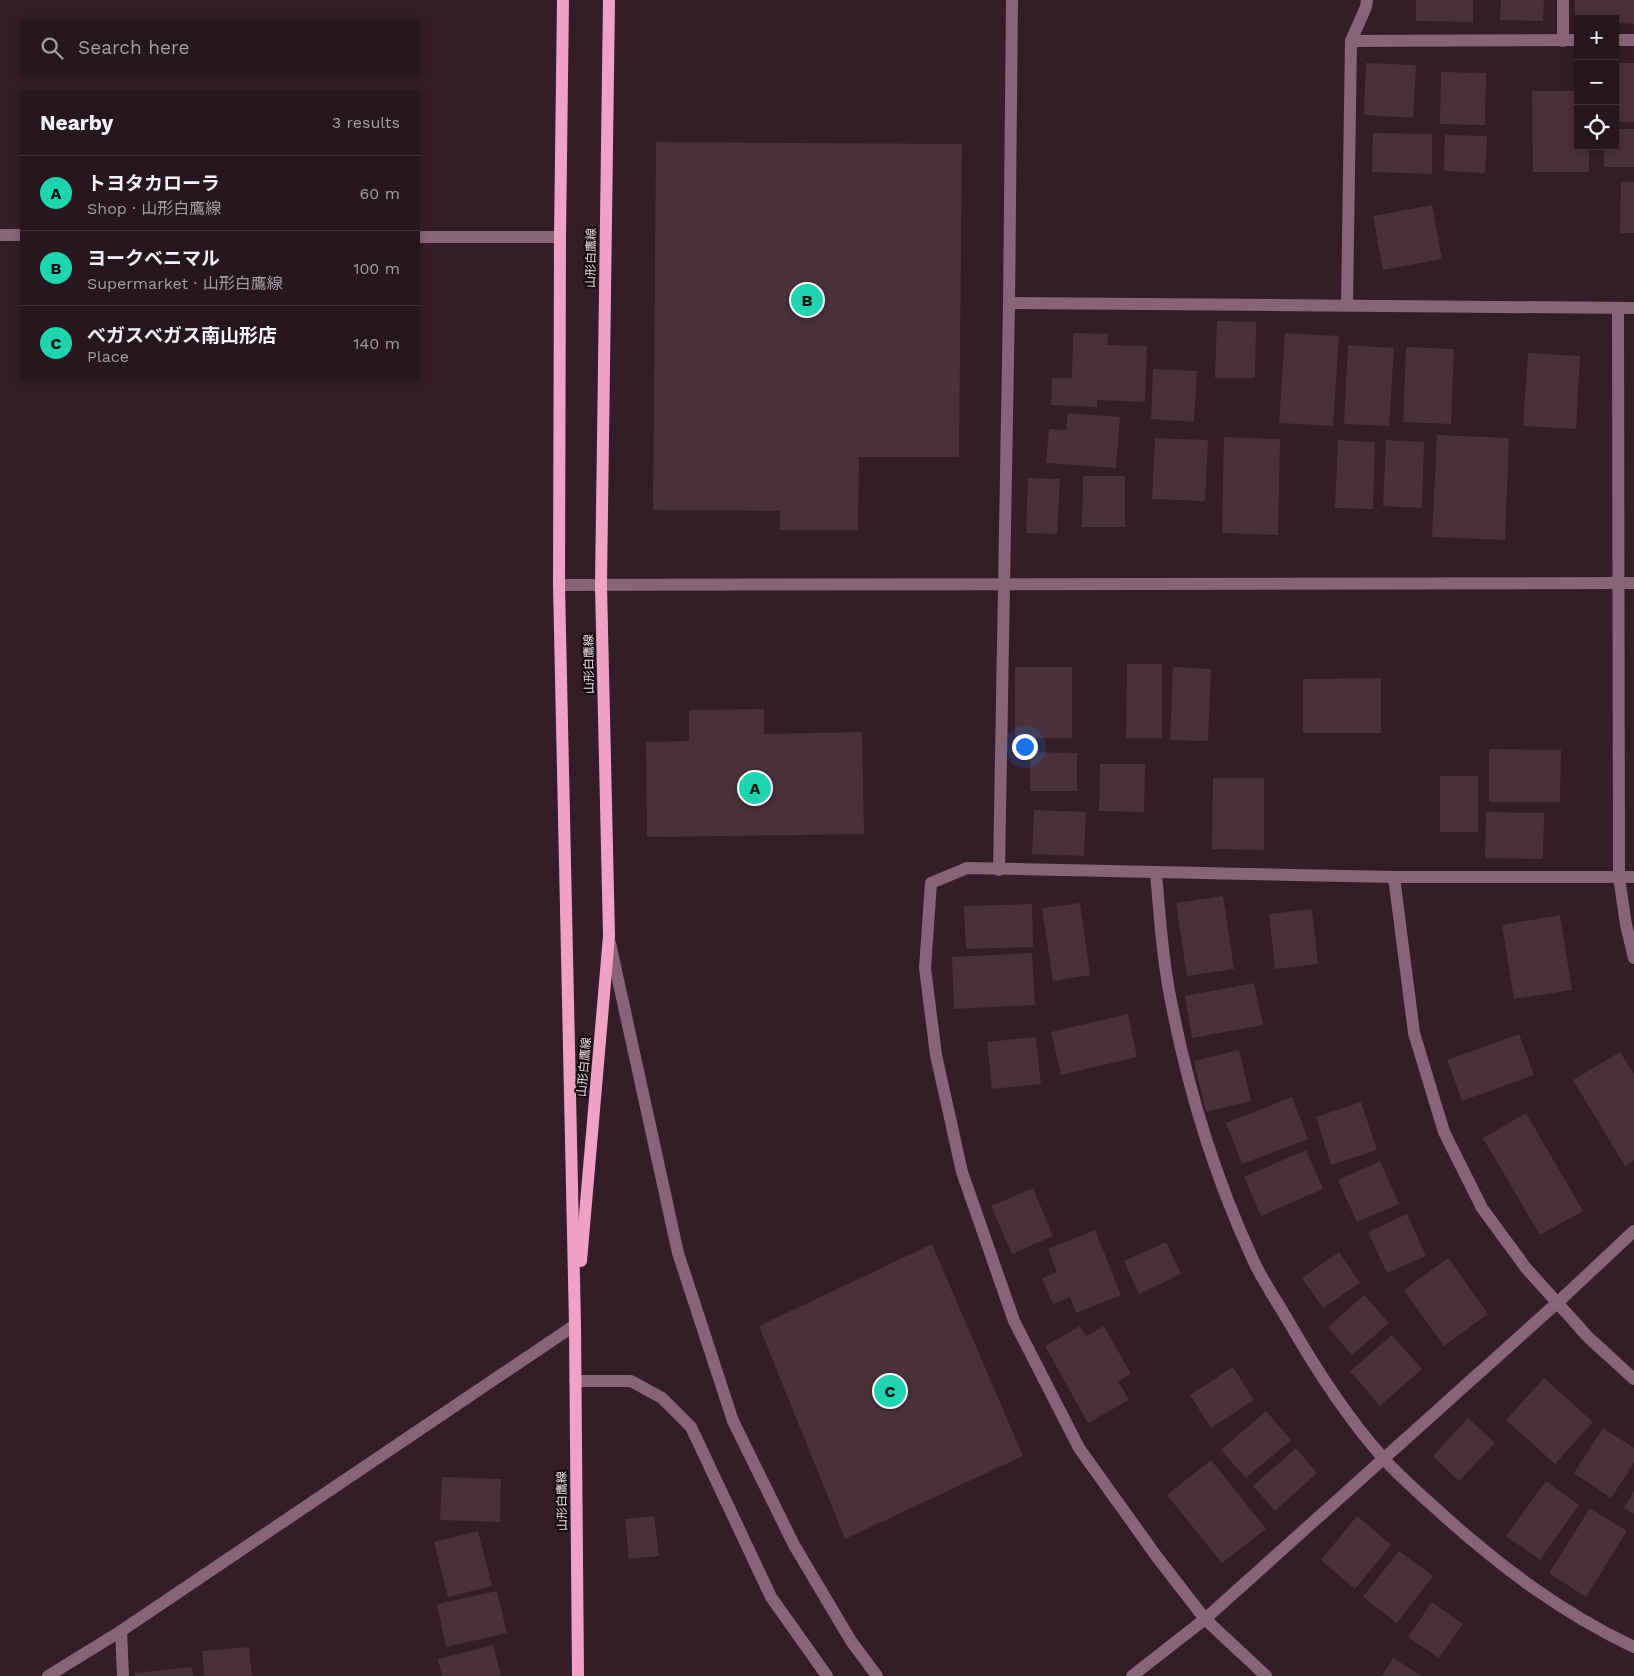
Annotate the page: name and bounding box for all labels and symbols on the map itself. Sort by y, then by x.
street label: 山形白鷹線 [583,228,599,288]
pin: B [791,281,823,319]
street label: 山形白鷹線 [581,634,597,694]
your location [1012,734,1038,760]
pin: A [739,769,771,807]
street label: 山形白鷹線 [574,1036,594,1098]
pin: C [874,1372,906,1410]
street label: 山形白鷹線 [554,1471,570,1531]

